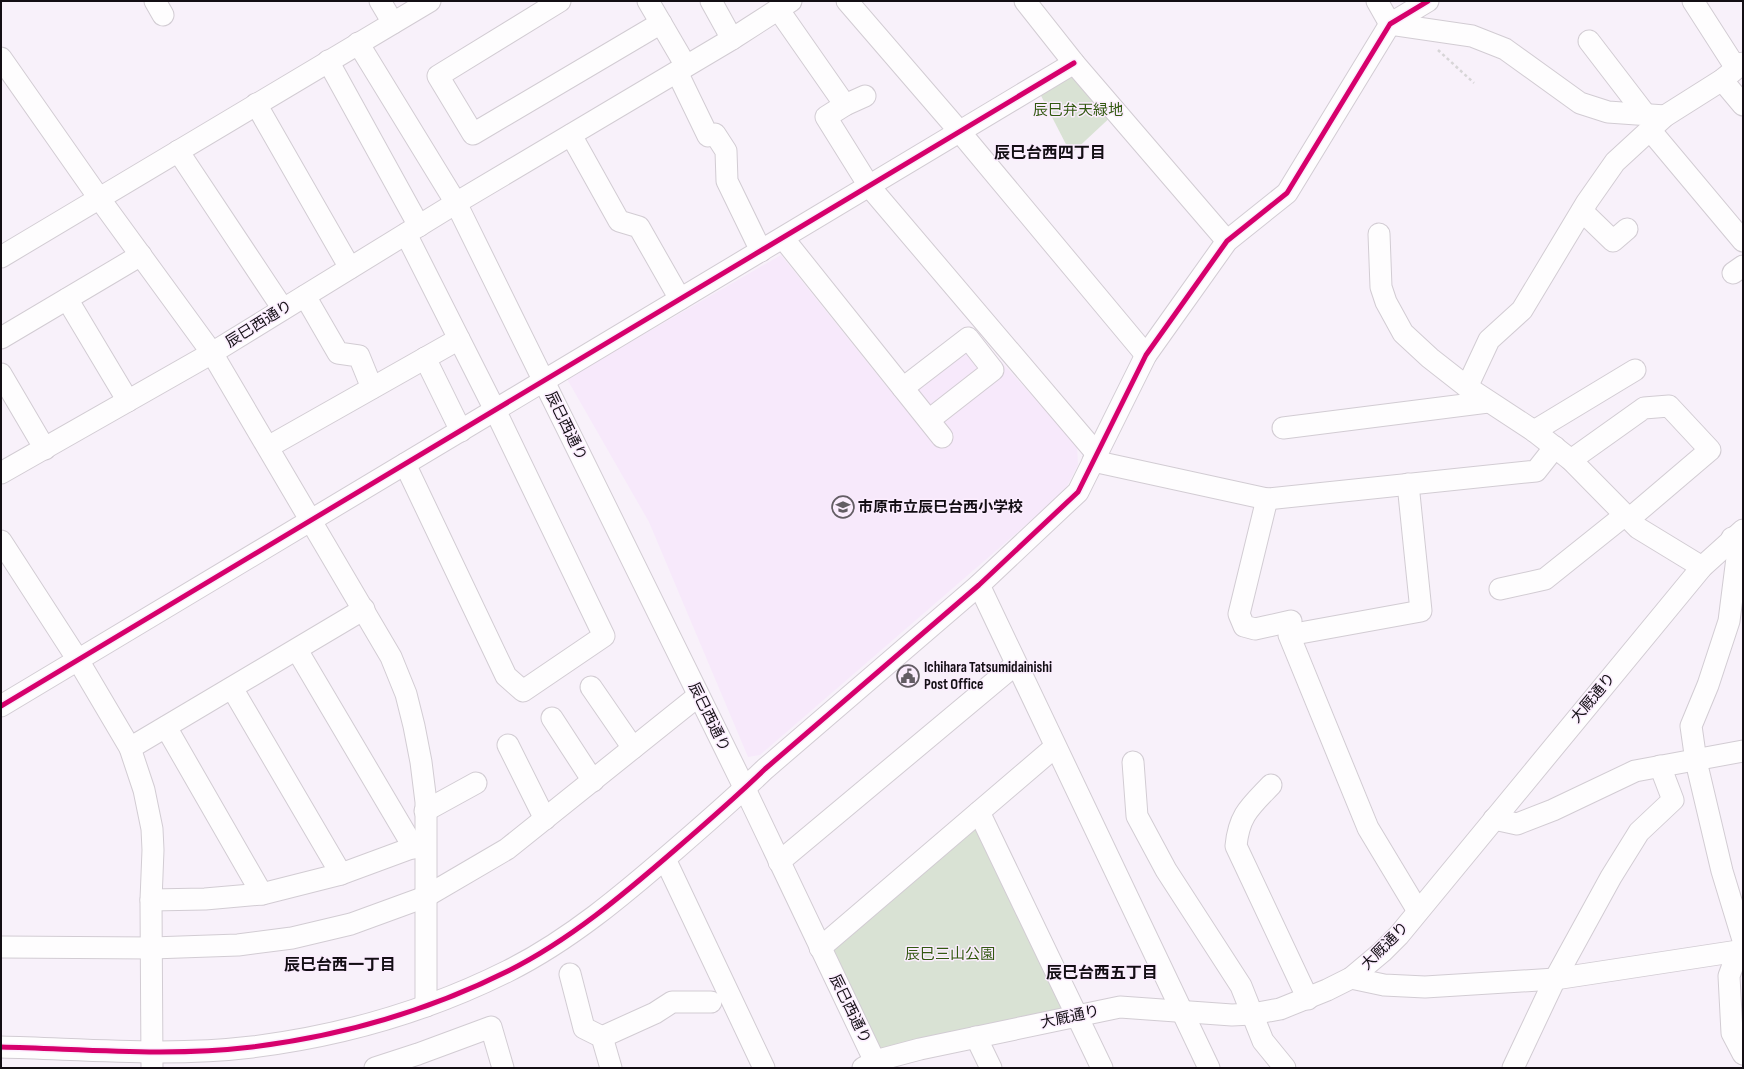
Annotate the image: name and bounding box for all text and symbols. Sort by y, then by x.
park label: 辰巳弁天緑地 [1033,101,1123,120]
district label: 辰巳台西四丁目 [994,144,1106,163]
street label: 辰巳西通り [222,296,296,352]
street label: 辰巳西通り [541,388,591,464]
school or university icon: 市原市立辰巳台西小学校 [830,494,856,520]
place label: 市原市立辰巳台西小学校 [858,498,1023,517]
place label: Ichihara Tatsumidainishi Post Office [924,658,1052,694]
public building icon: Ichihara Tatsumidainishi Post Office [895,663,921,689]
street label: 大厩通り [1566,669,1620,727]
street label: 辰巳西通り [684,679,734,755]
street label: 大厩通り [1357,918,1413,974]
park label: 辰巳三山公園 [905,945,995,964]
district label: 辰巳台西一丁目 [284,956,396,975]
district label: 辰巳台西五丁目 [1046,964,1158,983]
street label: 辰巳西通り [825,971,875,1047]
street label: 大厩通り [1039,1001,1101,1033]

